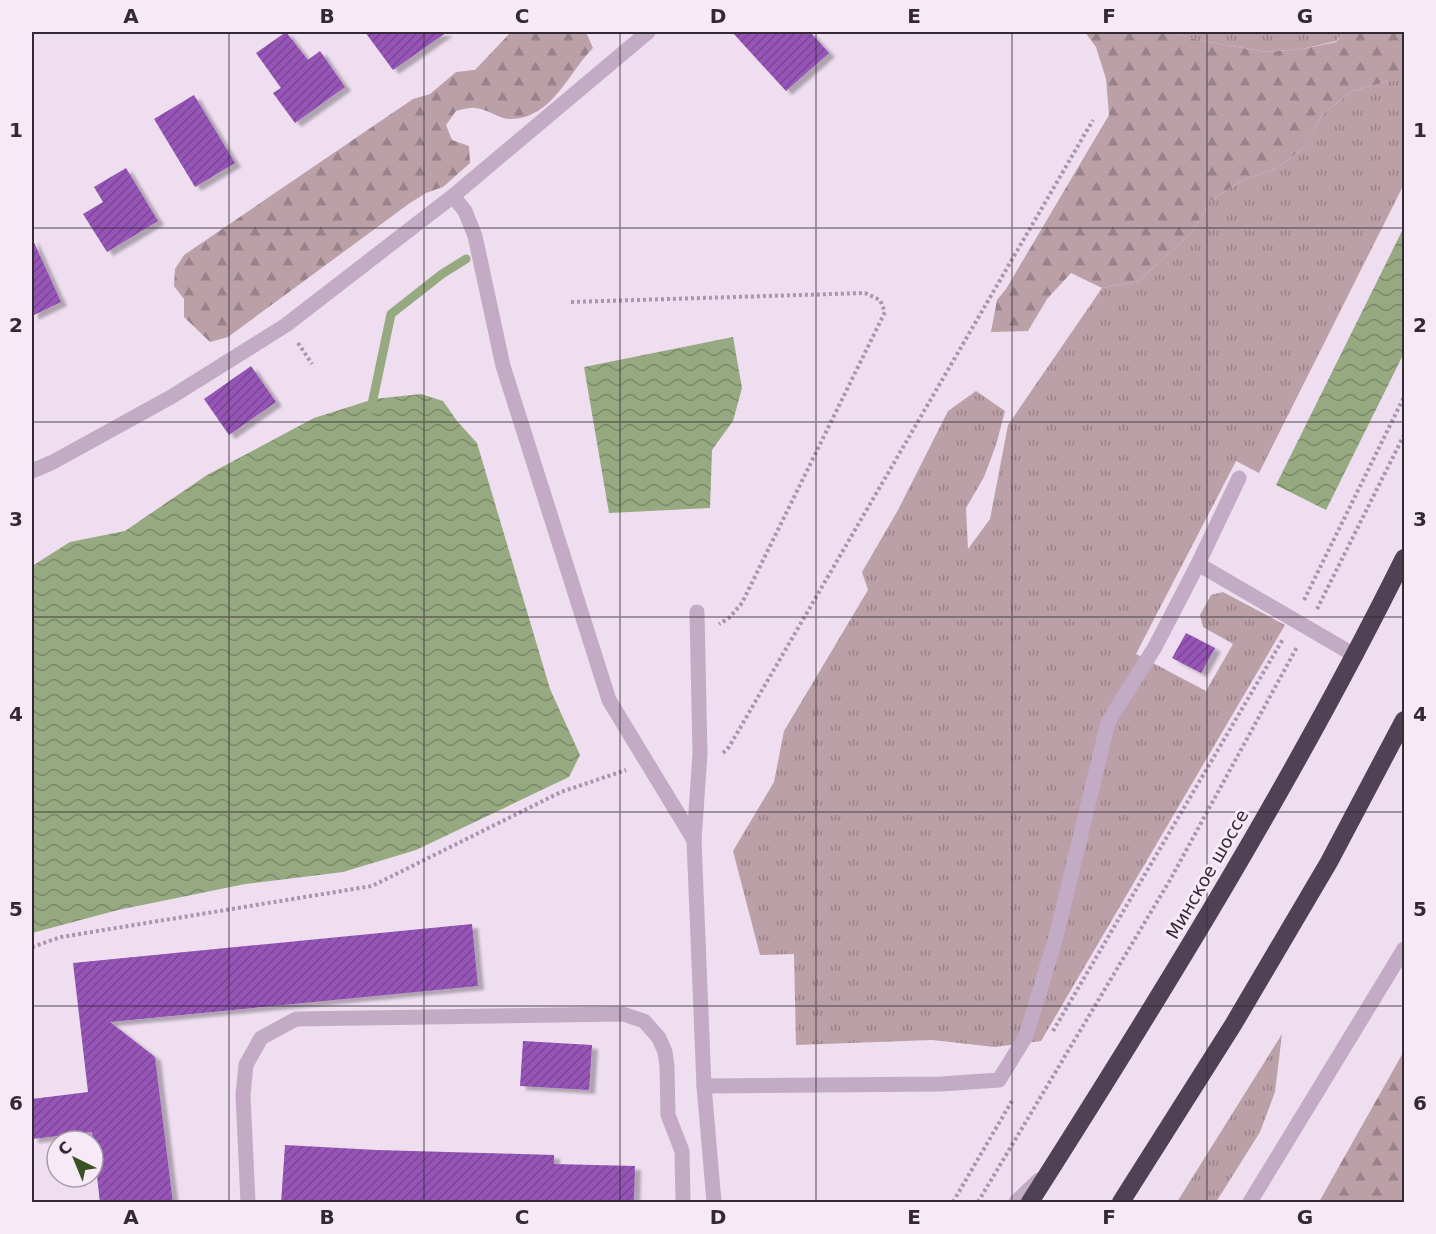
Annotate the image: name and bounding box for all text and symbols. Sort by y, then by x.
text: A [123,4,139,28]
text: B [319,4,335,28]
text: C [515,4,529,28]
text: D [710,4,726,28]
text: E [907,4,921,28]
text: F [1102,4,1116,28]
text: G [1297,4,1313,28]
text: 1 [9,118,23,142]
text: 1 [1413,118,1427,142]
text: 2 [9,313,23,337]
text: 2 [1413,313,1427,337]
text: 3 [9,507,23,531]
text: 3 [1413,507,1427,531]
text: 4 [9,702,23,726]
text: 4 [1413,702,1427,726]
street label: Минское шоссе [1161,806,1253,942]
text: 5 [9,897,23,921]
text: 5 [1413,897,1427,921]
text: 6 [9,1091,23,1115]
text: 6 [1413,1091,1427,1115]
north arrow [45,1129,105,1189]
text: С [54,1137,76,1159]
text: A [123,1205,139,1229]
text: B [319,1205,335,1229]
text: C [515,1205,529,1229]
text: D [710,1205,726,1229]
text: E [907,1205,921,1229]
text: F [1102,1205,1116,1229]
text: G [1297,1205,1313,1229]

